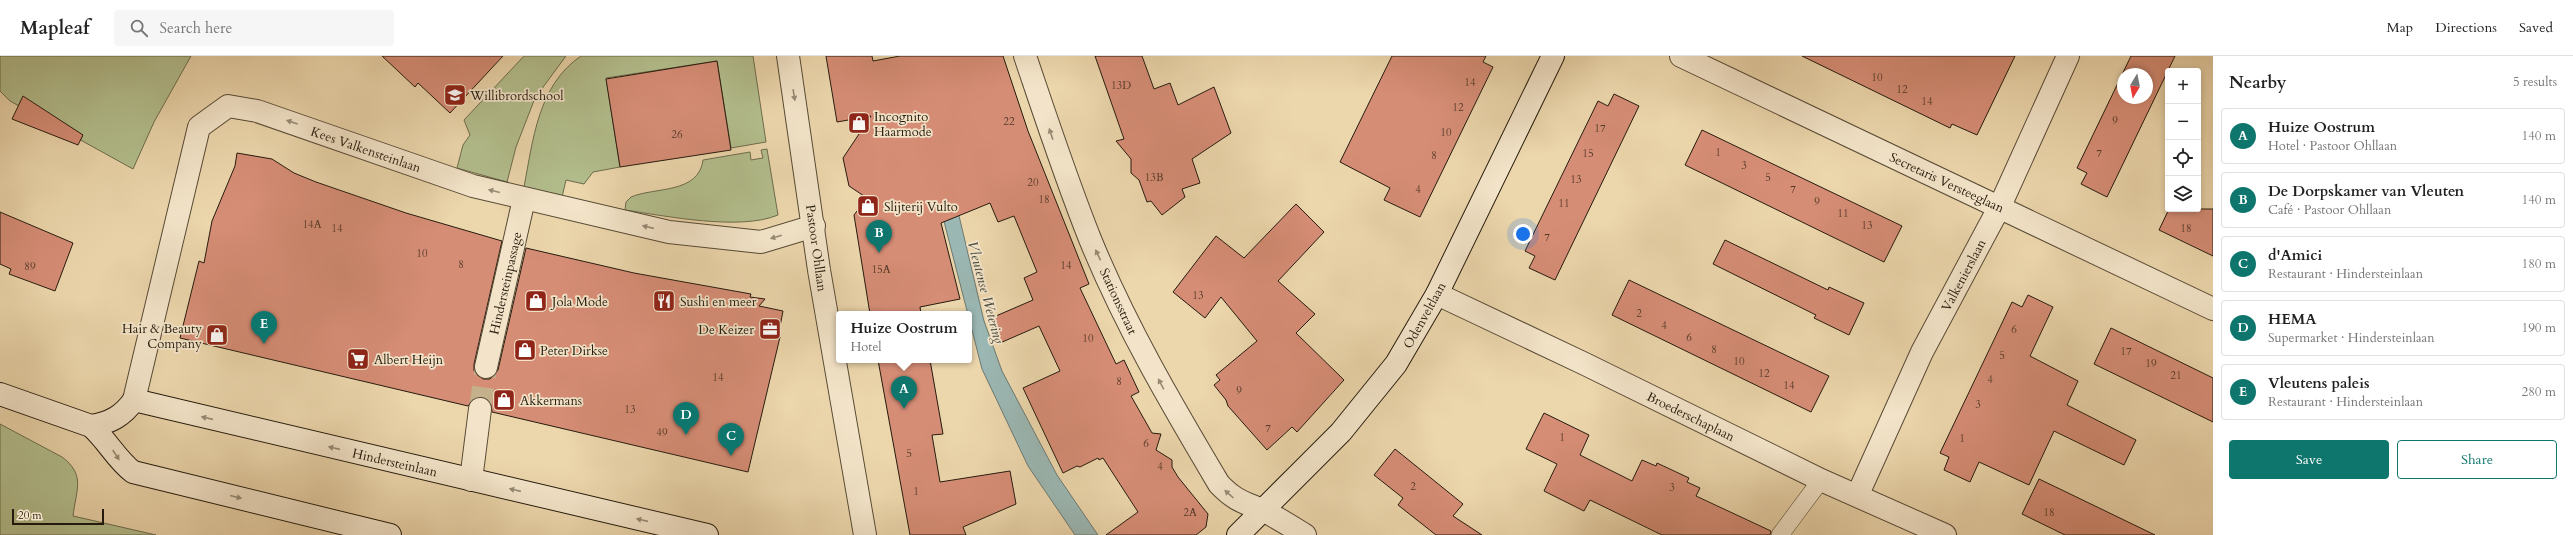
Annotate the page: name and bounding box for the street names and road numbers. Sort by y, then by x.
street label: Kees Valkensteinlaan [308,123,424,177]
street label: Secretaris Versteeglaan [1886,148,2007,218]
street label: Pastoor Ohllaan [801,203,831,293]
street label: Hindersteinpassage [485,230,527,336]
street label: Valkenierslaan [1937,236,1991,315]
street label: Stationsstraat [1095,265,1141,338]
street label: Odenveltlaan [1399,279,1451,352]
street label: Broederschaplaan [1643,388,1738,446]
street label: Hindersteinlaan [350,444,440,482]

